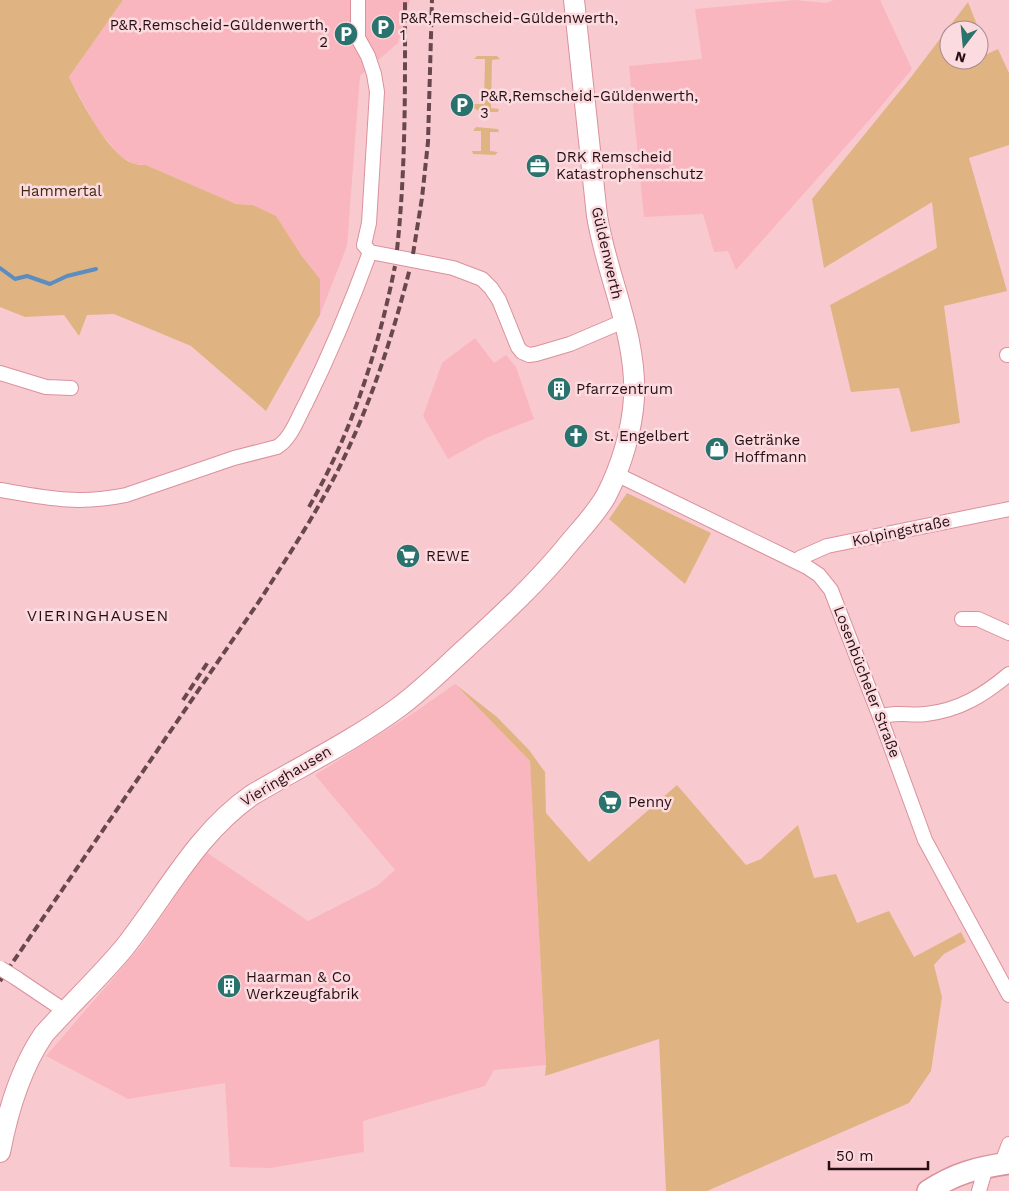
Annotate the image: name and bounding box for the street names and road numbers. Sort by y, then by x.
street label: Güldenwerth [588,205,626,301]
street label: Kolpingstraße [850,512,952,550]
street label: Losenbücheler Straße [830,604,904,760]
street label: Vieringhausen [237,742,335,810]

